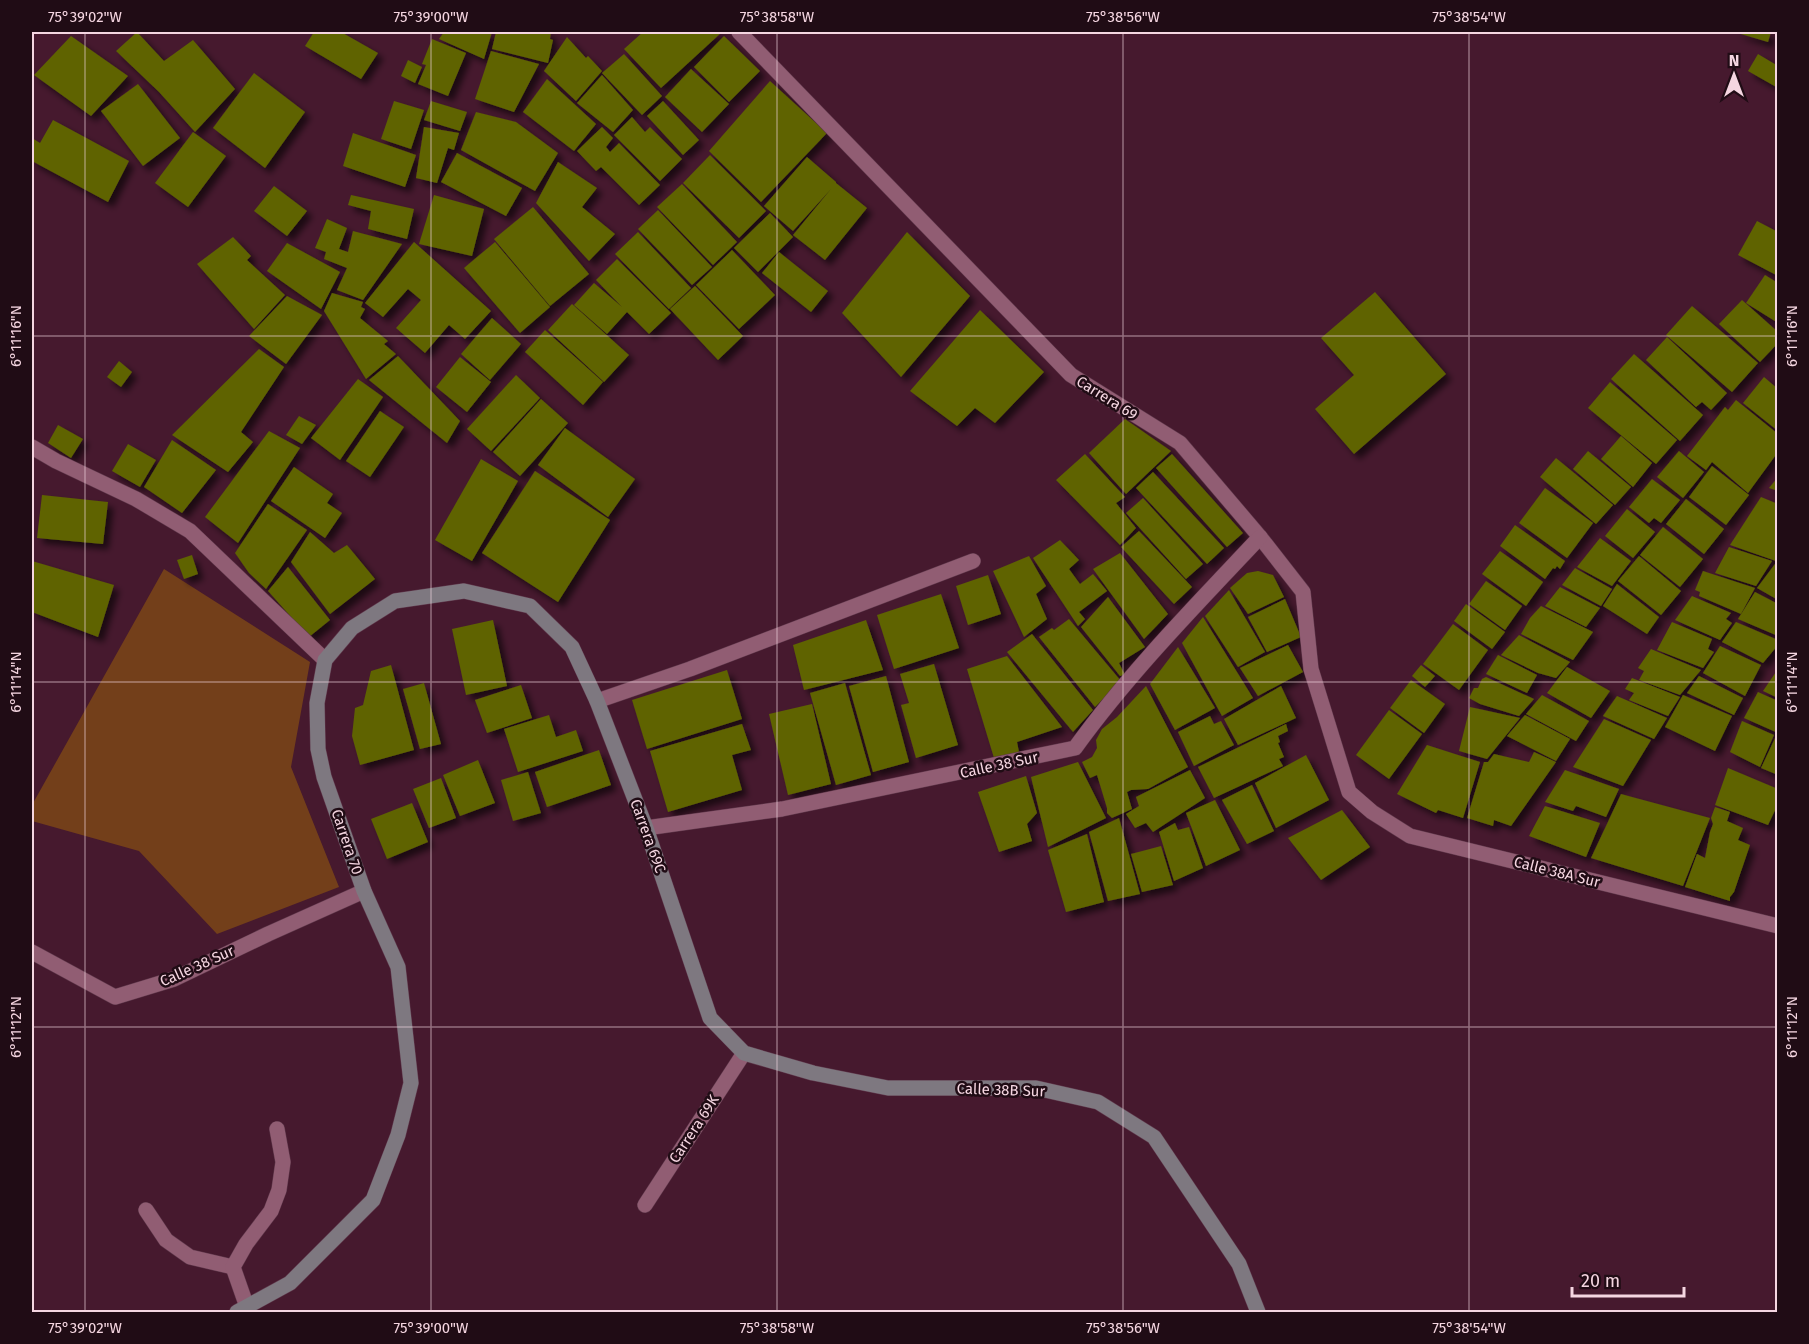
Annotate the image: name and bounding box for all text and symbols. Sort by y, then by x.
text: 75°39'02"W [48,8,123,26]
text: 75°39'00"W [394,8,469,26]
text: 75°38'58"W [740,8,815,26]
text: 75°38'56"W [1086,8,1161,26]
text: 75°38'54"W [1432,8,1506,26]
north arrow [1704,45,1764,105]
text: N [1729,51,1739,70]
text: 6°11'16"N [7,305,25,367]
text: 6°11'16"N [1783,305,1801,367]
street label: Carrera 69 [1073,372,1141,424]
text: 6°11'14"N [7,651,25,713]
text: 6°11'14"N [1783,651,1801,713]
street label: Calle 38 Sur [958,748,1040,782]
street label: Carrera 69C [626,797,670,876]
street label: Carrera 70 [327,807,367,877]
street label: Calle 38A Sur [1512,853,1602,891]
street label: Calle 38 Sur [157,942,237,990]
text: 6°11'12"N [7,996,25,1058]
text: 6°11'12"N [1783,996,1801,1058]
street label: Calle 38B Sur [956,1079,1046,1101]
street label: Carrera 69K [665,1091,723,1166]
scale bar [1572,1260,1684,1298]
text: 20 m [1581,1270,1620,1292]
text: 75°39'02"W [48,1319,123,1337]
text: 75°39'00"W [394,1319,469,1337]
text: 75°38'58"W [740,1319,815,1337]
text: 75°38'56"W [1086,1319,1161,1337]
text: 75°38'54"W [1432,1319,1506,1337]

